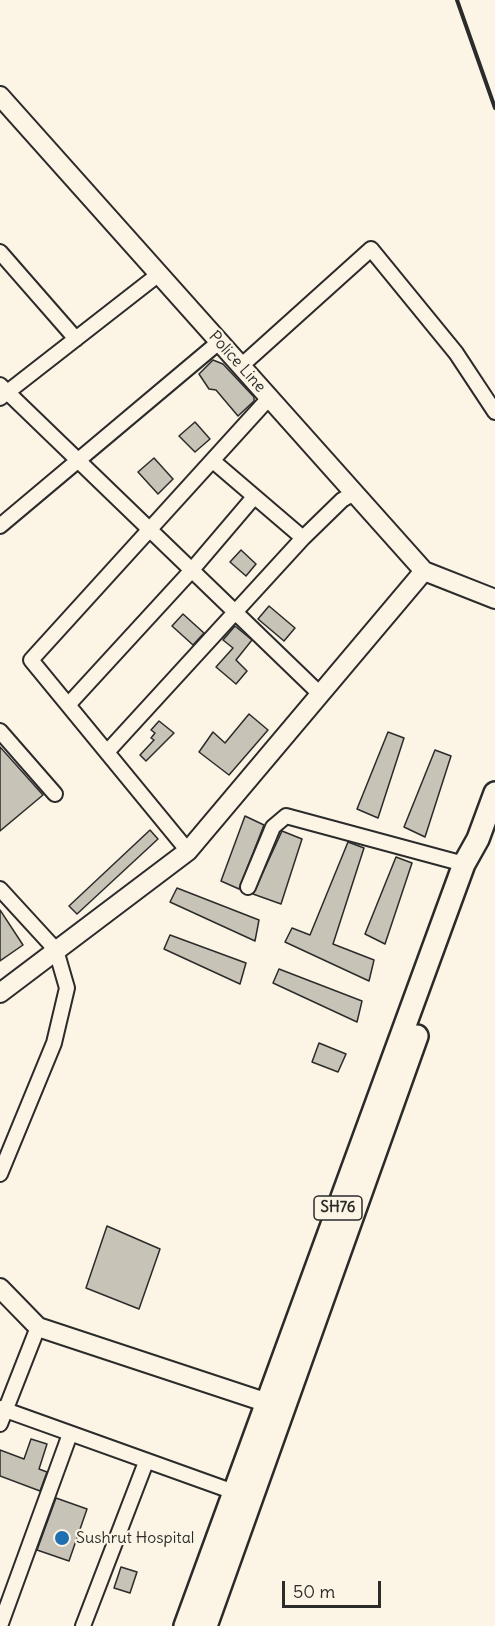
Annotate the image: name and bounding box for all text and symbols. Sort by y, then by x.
street label: Police Line [204,327,270,397]
road number: SH76 [314,1196,362,1220]
place label: Sushrut Hospital [76,1528,194,1548]
marker: Sushrut Hospital [53,1529,71,1547]
scale bar [285,1569,384,1607]
text: 50 m [293,1580,335,1603]

